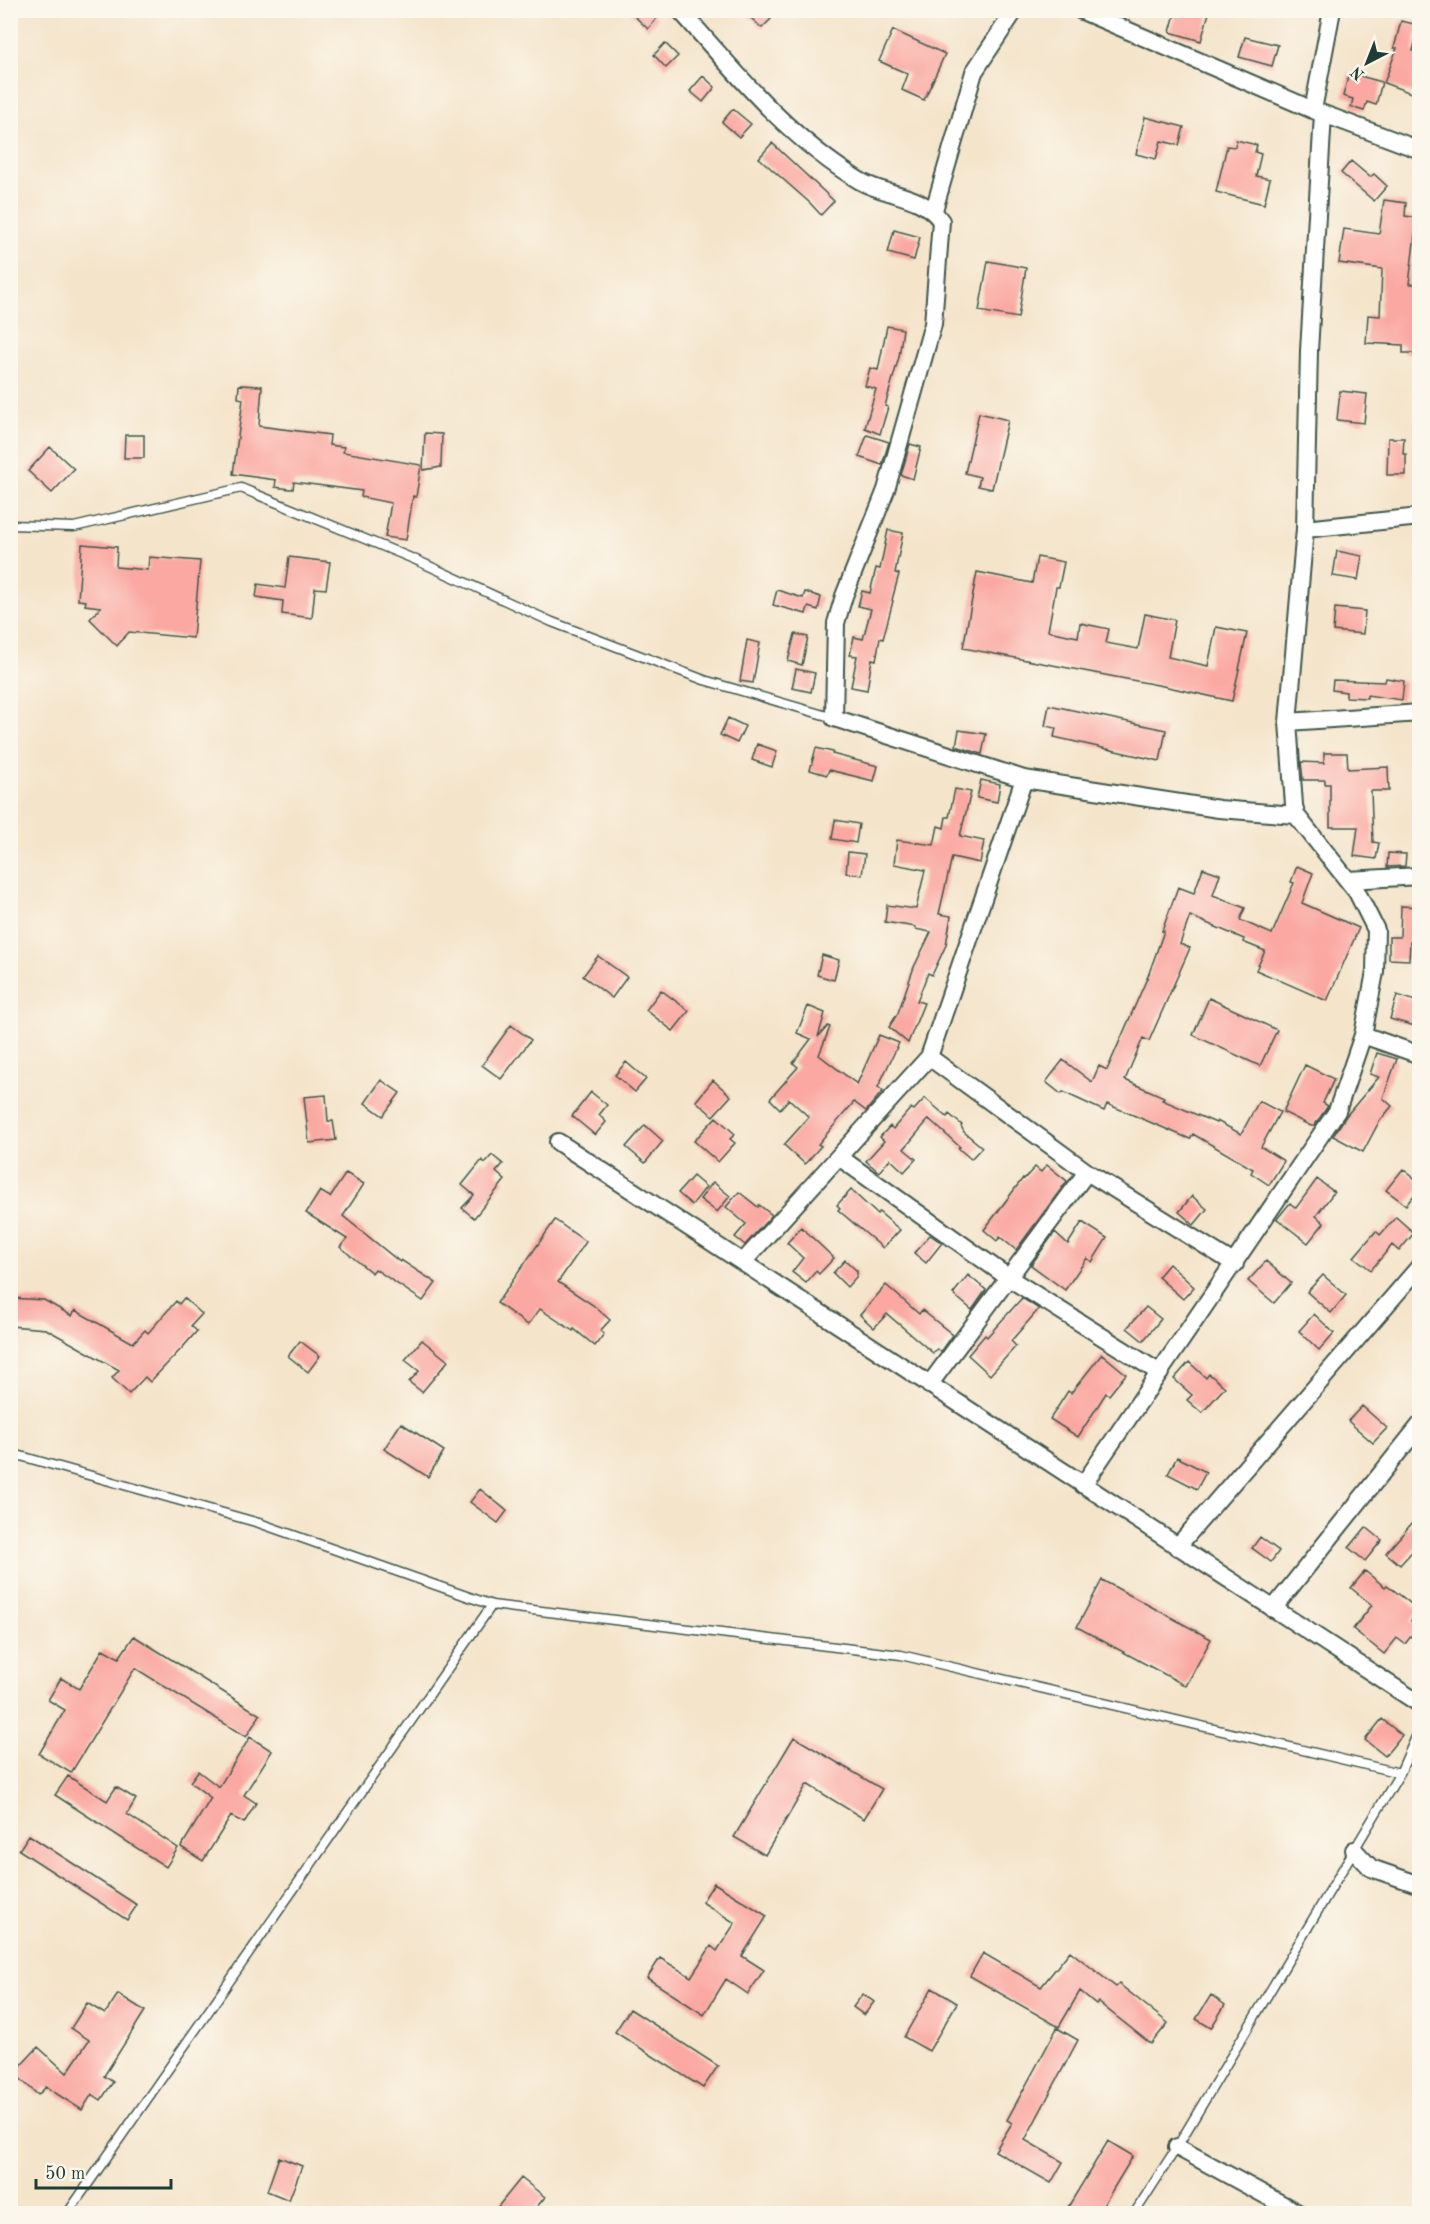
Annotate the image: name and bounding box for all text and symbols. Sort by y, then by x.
north arrow [1337,33,1397,93]
text: N [1348,62,1368,83]
scale bar [36,2152,171,2190]
text: 50 m [45,2165,85,2183]

